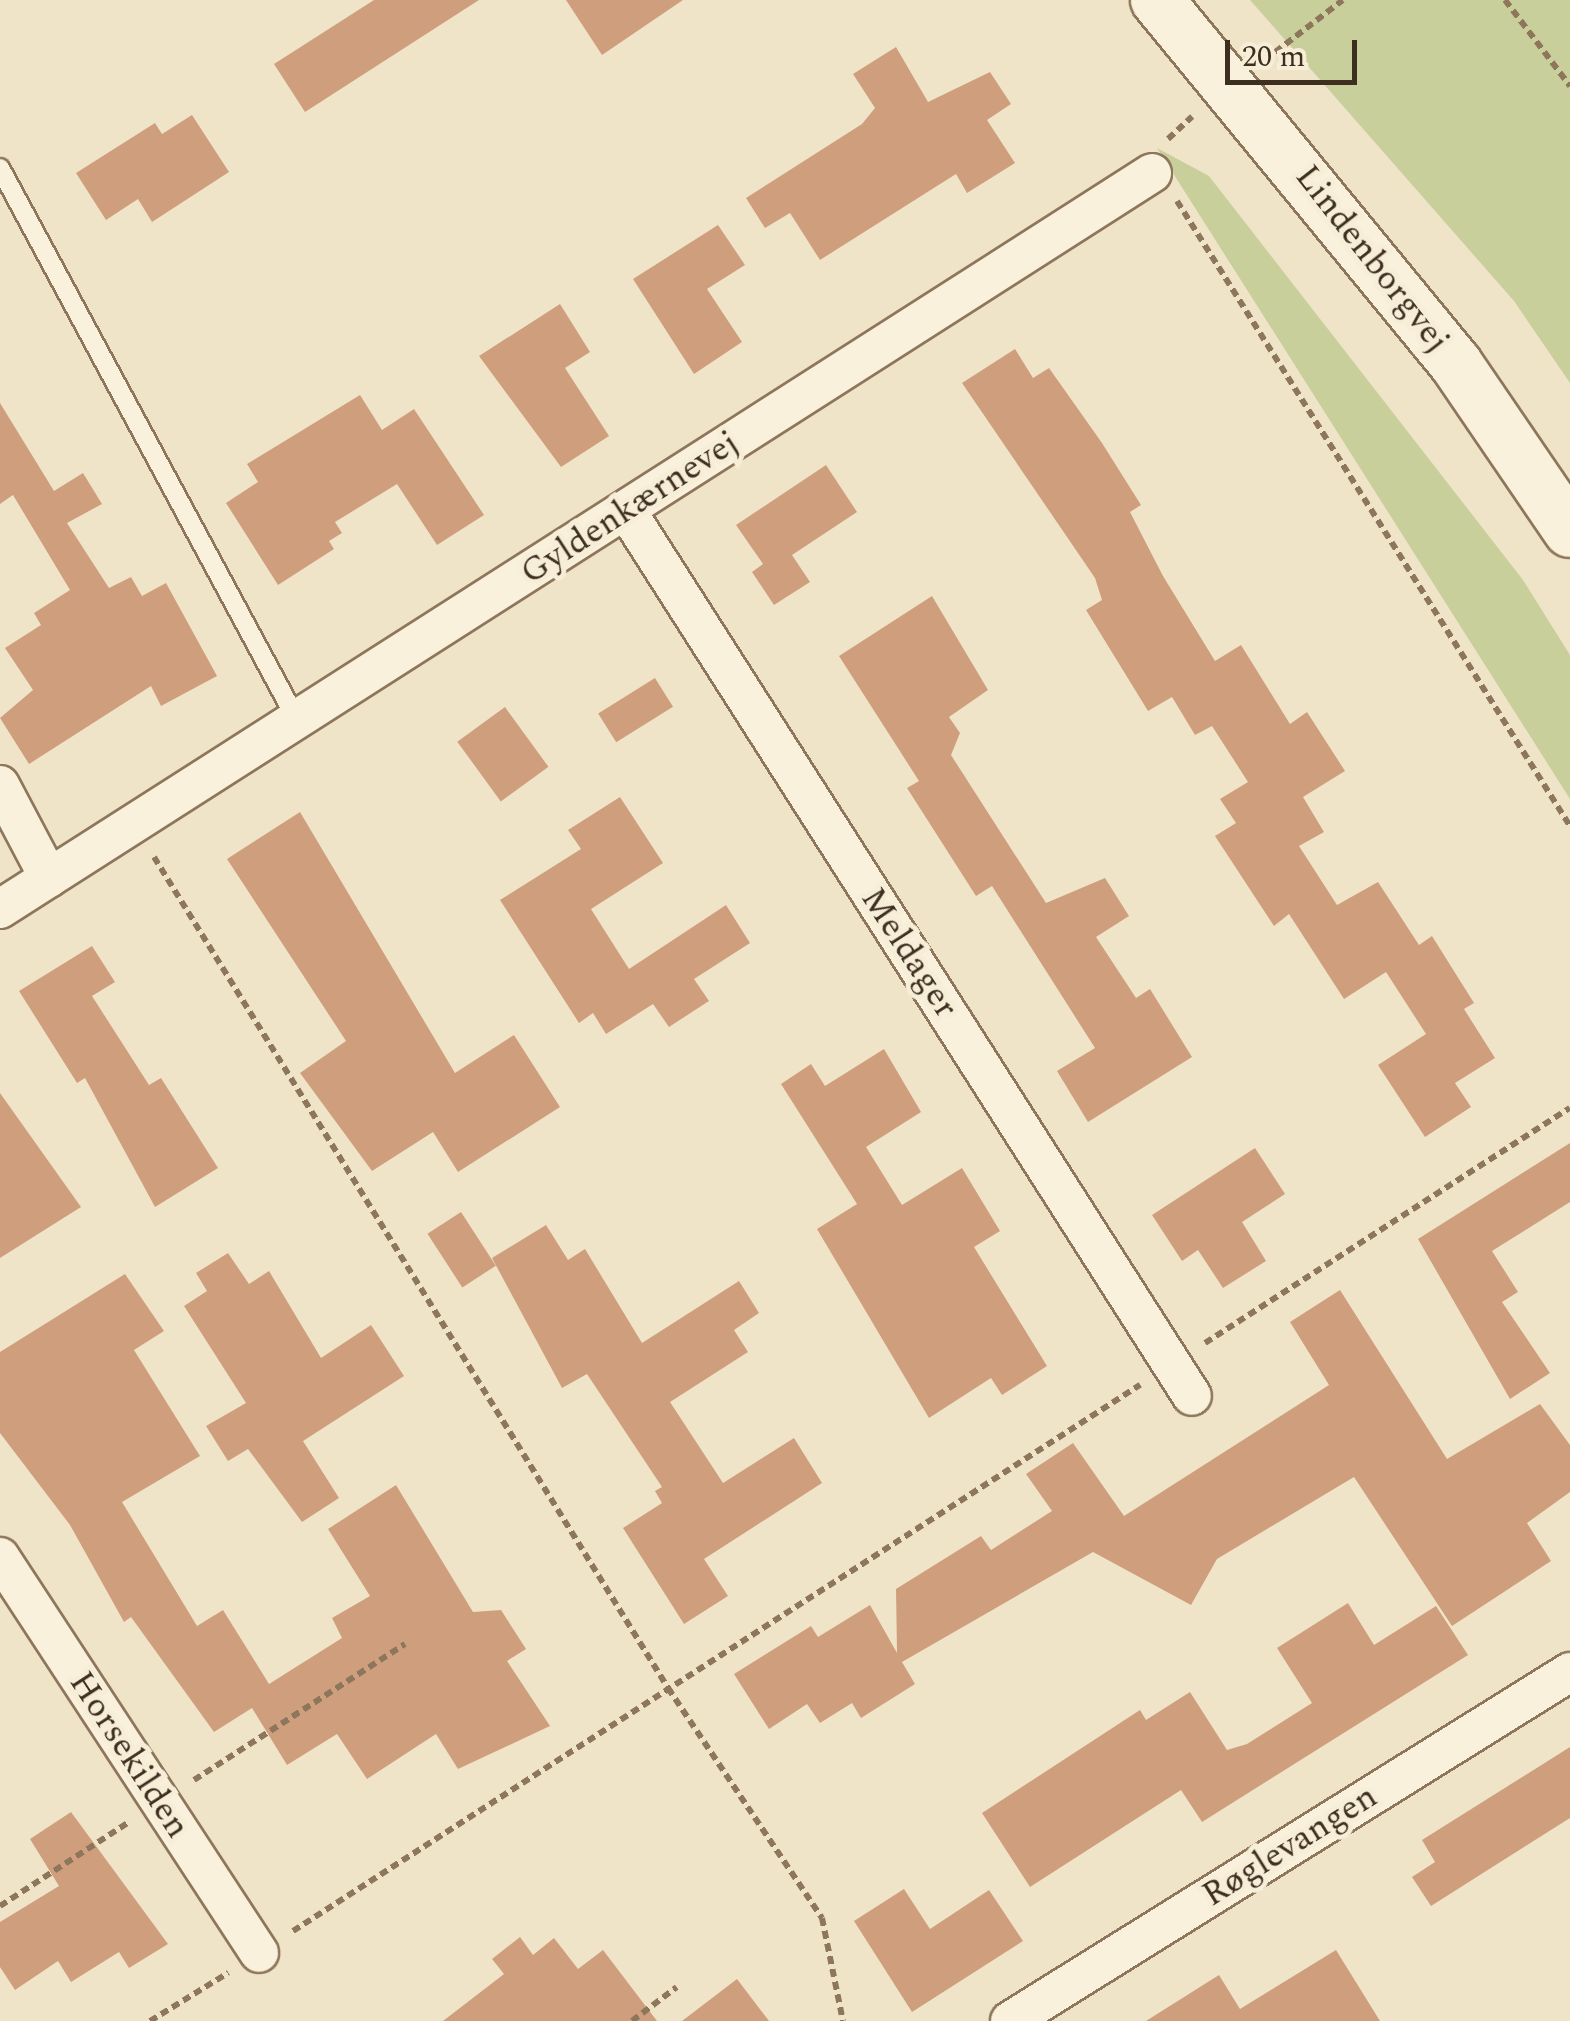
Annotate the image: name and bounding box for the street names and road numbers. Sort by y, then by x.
street label: Lindenborgvej [1286,157,1458,361]
street label: Gyldenkærnevej [513,422,747,594]
street label: Meldager [851,880,967,1026]
street label: Horsekilden [60,1664,198,1846]
street label: Røglevangen [1195,1776,1385,1916]

